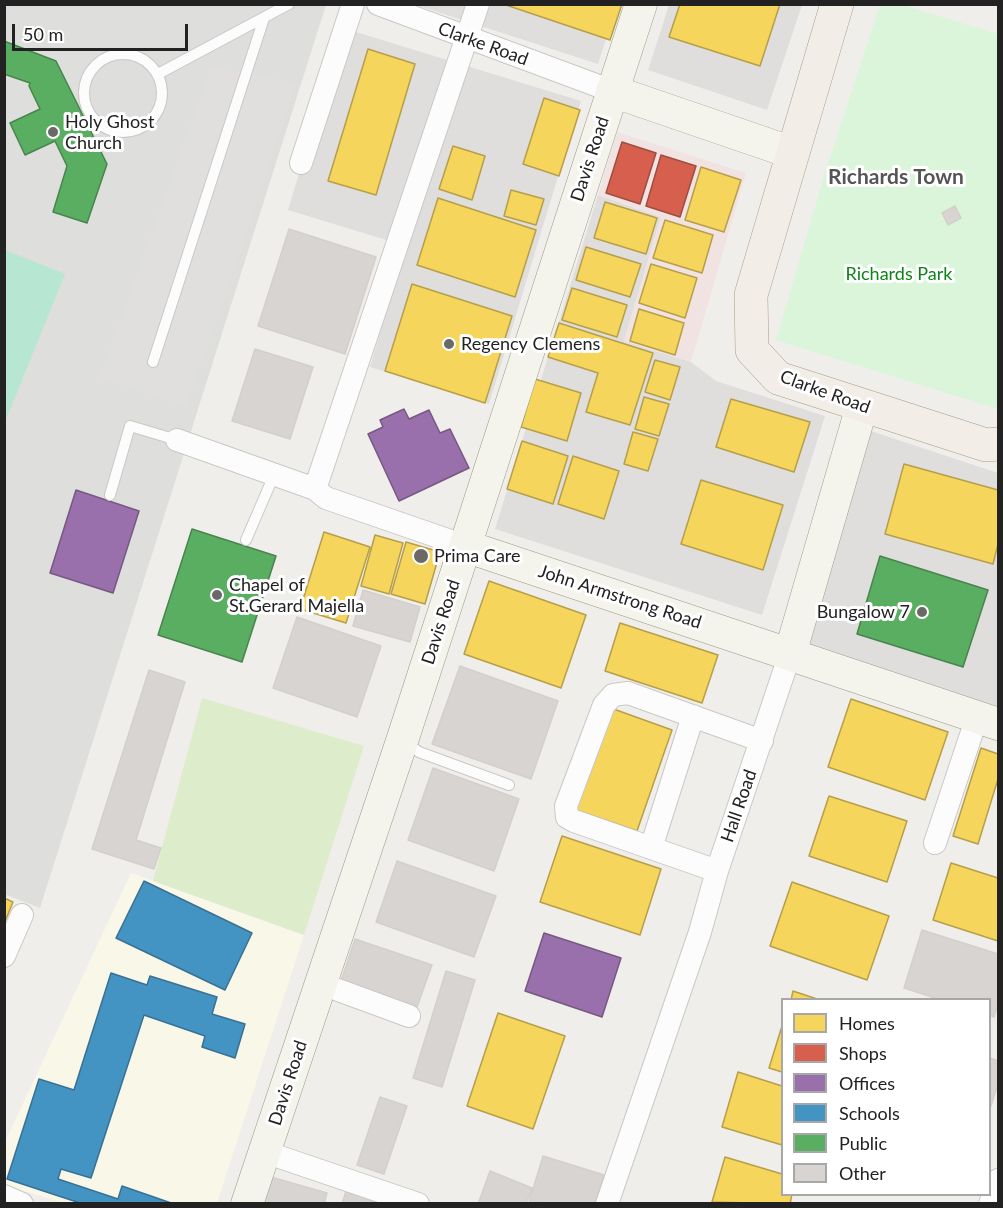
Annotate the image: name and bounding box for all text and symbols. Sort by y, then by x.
scale bar [15,12,190,50]
street label: Clarke Road [435,18,531,70]
text: 50 m [23,23,63,45]
place label: Holy Ghost Church [65,111,154,154]
street label: Davis Road [566,114,614,204]
marker: Holy Ghost Church [46,125,60,139]
district label: Richards Town [828,164,964,190]
park label: Richards Park [846,263,952,285]
place label: Regency Clemens [461,333,600,355]
marker: Regency Clemens [442,337,456,351]
street label: Clarke Road [777,366,873,418]
place label: Prima Care [434,545,521,567]
marker: Prima Care [412,547,430,565]
street label: John Armstrong Road [536,560,704,634]
place label: Chapel of St.Gerard Majella [229,574,364,616]
street label: Davis Road [417,577,465,667]
marker: Chapel of St.Gerard Majella [210,588,224,602]
place label: Bungalow 7 [817,601,910,623]
marker: Bungalow 7 [915,605,929,619]
street label: Hall Road [717,767,761,845]
legend [781,998,991,1196]
text: Homes [839,1012,895,1034]
street label: Davis Road [264,1038,312,1128]
text: Shops [839,1042,887,1064]
text: Offices [839,1072,895,1094]
text: Schools [839,1102,900,1124]
text: Public [839,1132,887,1154]
text: Other [839,1162,886,1184]

